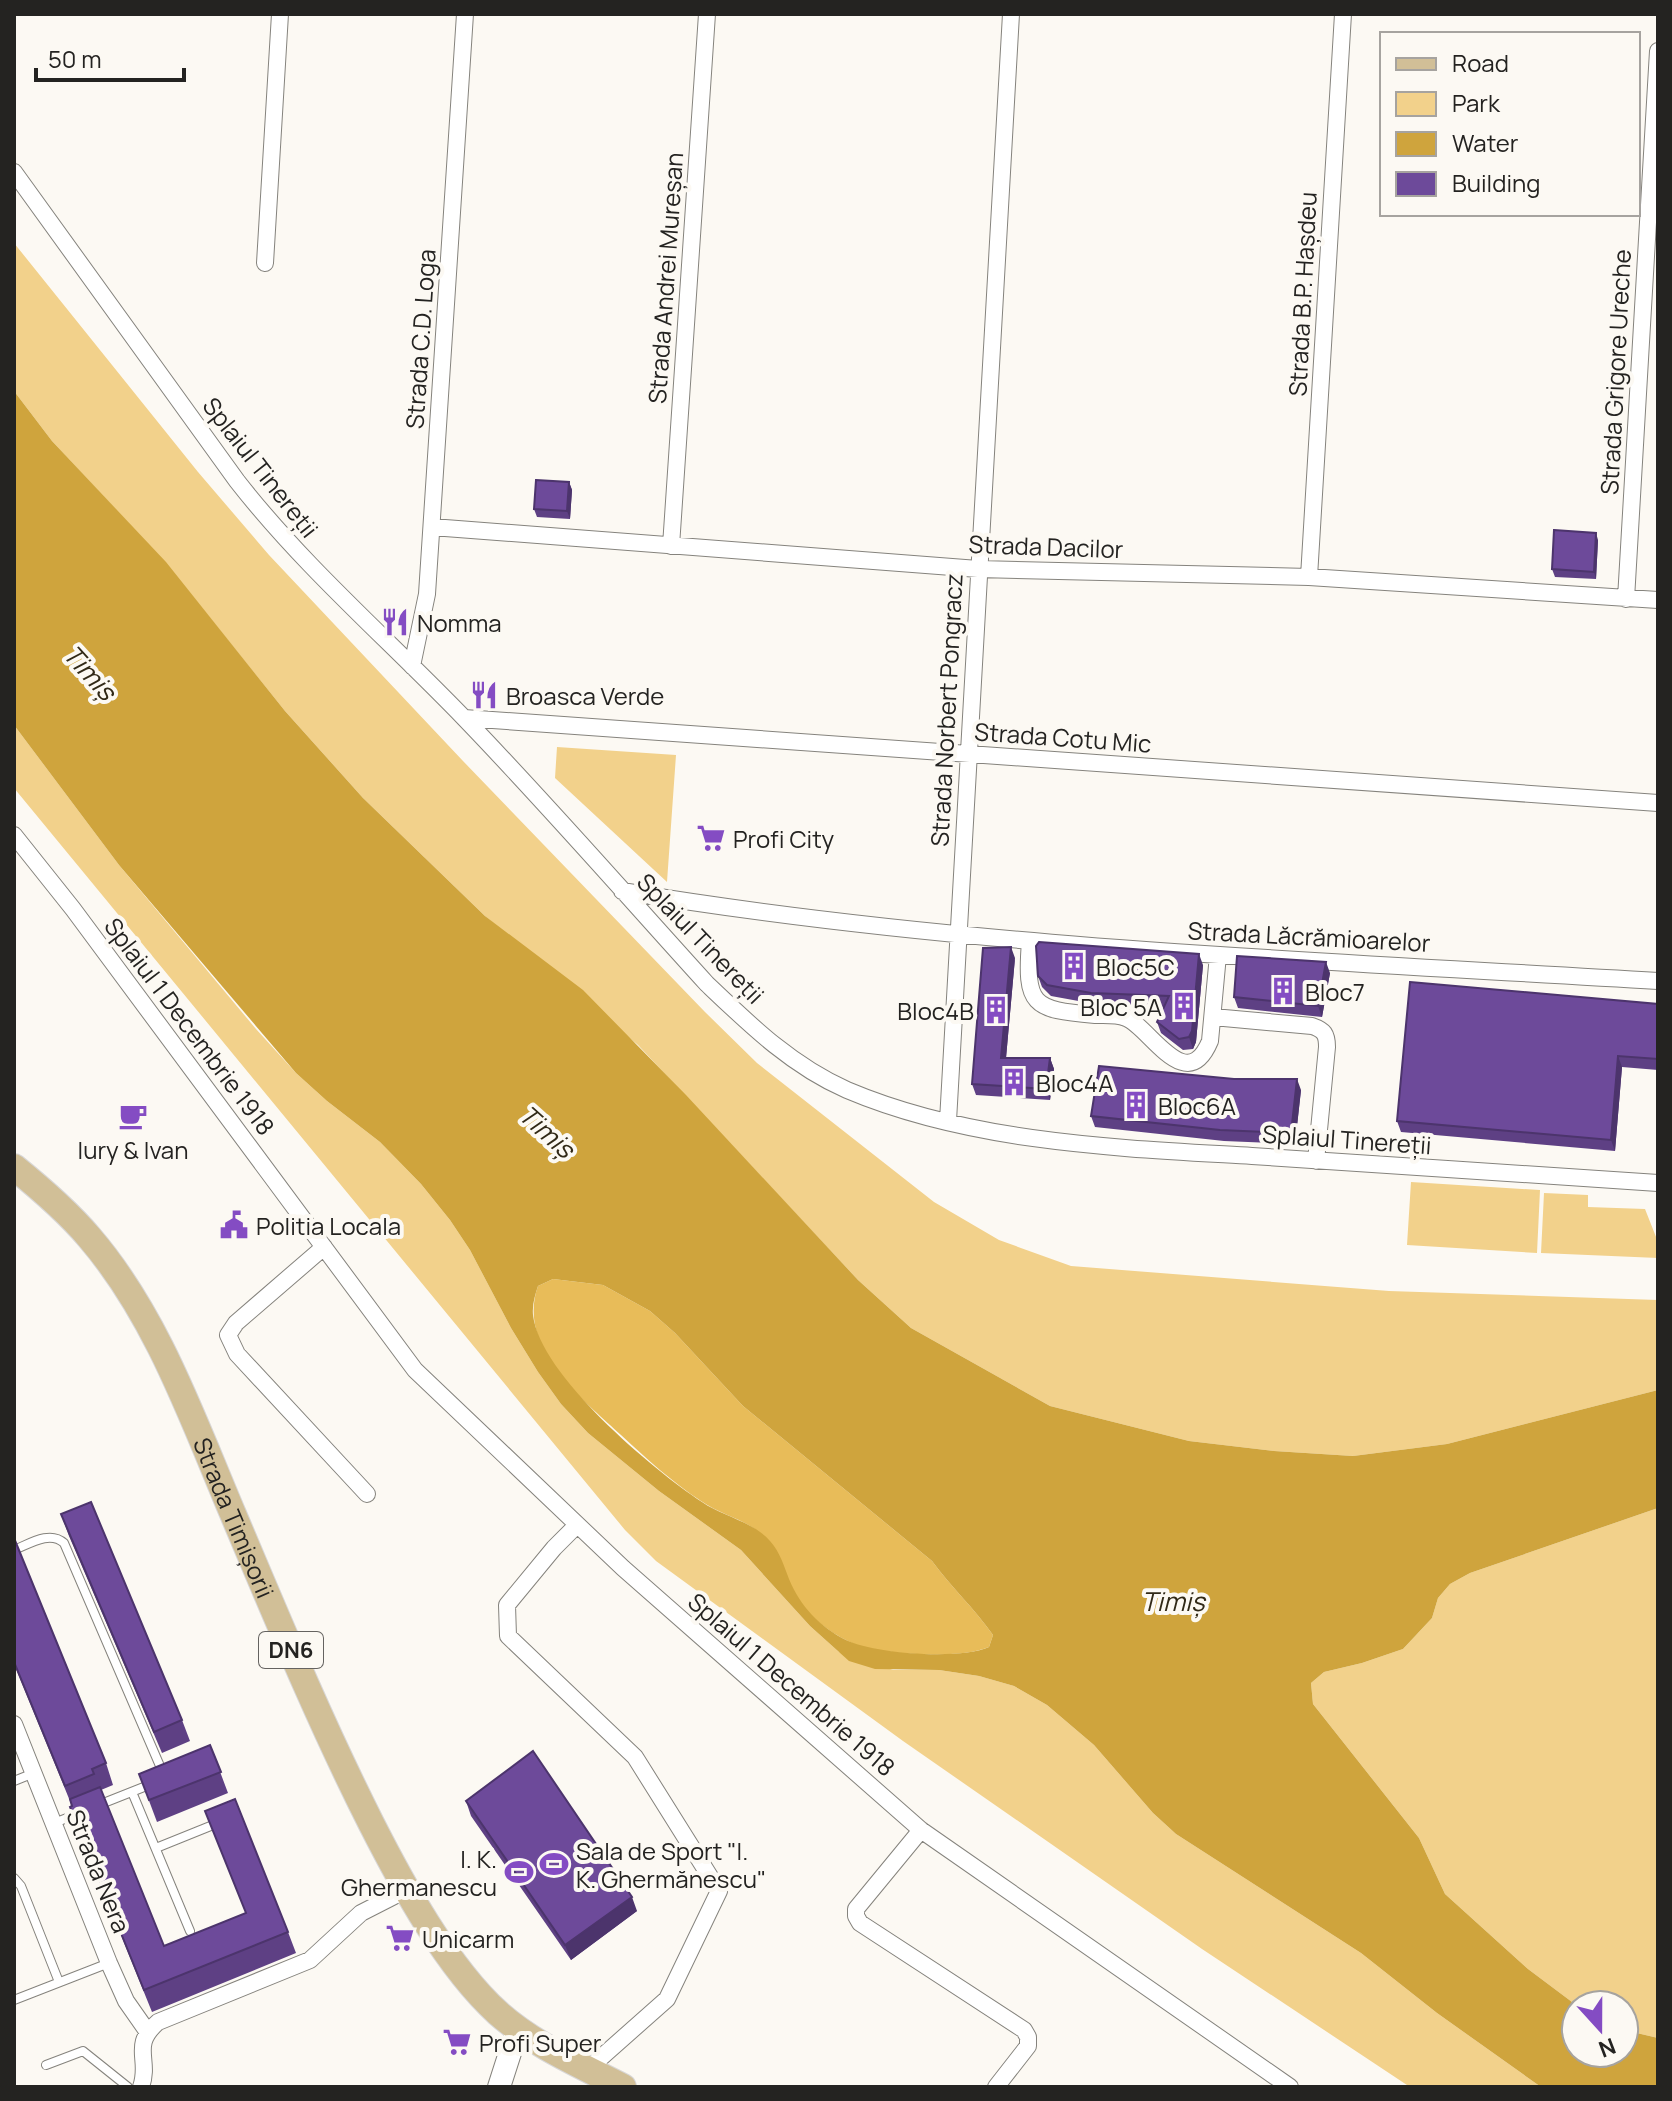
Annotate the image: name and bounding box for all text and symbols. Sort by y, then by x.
scale bar [36,32,184,82]
legend [1380,32,1640,216]
text: 50 m [48,42,102,75]
text: Road [1452,46,1509,79]
text: Park [1452,86,1501,119]
text: Water [1452,126,1519,159]
street label: Strada Andrei Mureșan [640,151,690,405]
text: Building [1452,166,1540,199]
street label: Strada B.P. Hașdeu [1280,191,1324,397]
street label: Strada C.D. Loga [397,248,443,430]
street label: Strada Grigore Ureche [1592,248,1638,496]
street label: Splaiul Tinereții [196,390,326,544]
street label: Strada Dacilor [968,527,1124,565]
street label: Strada Norbert Pongracz [922,573,970,847]
place label: Nomma [417,606,502,639]
restaurant icon: Nomma [380,607,410,637]
water label: Timiș [55,636,126,709]
place label: Broasca Verde [506,679,664,712]
restaurant icon: Broasca Verde [469,680,499,710]
street label: Strada Cotu Mic [973,714,1153,760]
place label: Profi City [733,822,834,855]
supermarket icon: Profi City [696,823,726,853]
street label: Splaiul Tinereții [630,866,772,1010]
street label: Splaiul 1 Decembrie 1918 [97,911,283,1141]
street label: Strada Lăcrămioarelor [1187,913,1432,959]
place label: Bloc5C [1096,950,1175,983]
building icon: Bloc5C [1059,951,1089,981]
place label: Bloc7 [1305,975,1365,1008]
building icon: Bloc7 [1268,976,1298,1006]
place label: Bloc 5A [1080,990,1162,1023]
building icon: Bloc 5A [1169,991,1199,1021]
place label: Bloc4B [897,994,974,1027]
building icon: Bloc4B [981,995,1011,1025]
place label: Bloc4A [1036,1066,1113,1099]
building icon: Bloc4A [999,1067,1029,1097]
place label: Bloc6A [1158,1089,1236,1122]
building icon: Bloc6A [1121,1090,1151,1120]
water label: Timiș [511,1096,584,1167]
cafe icon: Iury & Ivan [118,1101,148,1131]
street label: Splaiul Tinereții [1261,1117,1433,1161]
place label: Iury & Ivan [78,1133,188,1166]
place label: Politia Locala [256,1209,401,1242]
public building icon: Politia Locala [219,1210,249,1240]
street label: Strada Timișorii [186,1432,283,1603]
water label: Timiș [1141,1583,1207,1619]
street label: Splaiul 1 Decembrie 1918 [681,1585,903,1783]
road number: DN6 [259,1632,323,1668]
street label: Strada Nera [59,1804,139,1938]
place label: Sala de Sport "I. K. Ghermănescu" [576,1834,766,1895]
place label: I. K. Ghermanescu [341,1842,497,1903]
sports icon: Sala de Sport "I. K. Ghermănescu" [539,1849,569,1879]
sports icon: I. K. Ghermanescu [504,1857,534,1887]
place label: Unicarm [422,1922,514,1955]
supermarket icon: Unicarm [385,1923,415,1953]
north arrow [1560,1989,1640,2069]
place label: Profi Super [479,2026,602,2059]
supermarket icon: Profi Super [442,2027,472,2057]
text: N [1594,2031,1620,2065]

